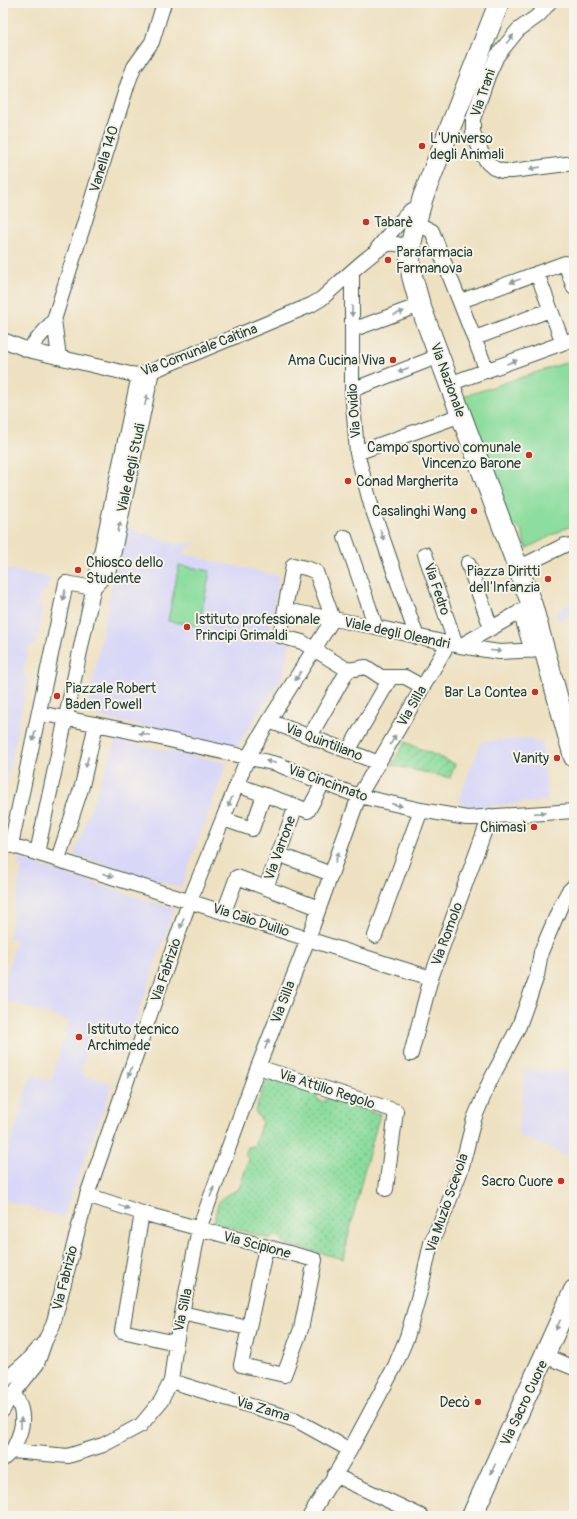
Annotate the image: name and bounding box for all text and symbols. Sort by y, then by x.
one-way arrow [505,34,515,44]
street label: Via Trani [467,66,499,119]
street label: Vanella 140 [86,124,122,194]
place label: L'Universo degli Animali [430,130,504,163]
marker: L'Universo degli Animali [417,141,427,151]
one-way arrow [529,165,541,171]
place label: Tabarè [374,214,413,231]
marker: Tabarè [361,217,371,227]
place label: Parafarmacia Farmanova [396,244,473,277]
marker: Parafarmacia Farmanova [383,255,393,265]
one-way arrow [509,278,521,284]
one-way arrow [349,305,355,318]
one-way arrow [393,309,405,315]
street label: Via Comunale Caitina [138,320,260,380]
street label: Via Nazionale [427,340,469,420]
place label: Ama Cucina Viva [287,352,385,369]
marker: Ama Cucina Viva [388,355,398,365]
one-way arrow [507,358,519,364]
one-way arrow [396,368,408,374]
street label: Via Ovidio [344,383,364,439]
one-way arrow [143,394,149,406]
street label: Viale degli Studi [113,421,149,514]
place label: Campo sportivo comunale Vincenzo Barone [367,439,521,472]
marker: Campo sportivo comunale Vincenzo Barone [524,450,534,460]
place label: Conad Margherita [356,473,458,490]
marker: Conad Margherita [343,476,353,486]
place label: Casalinghi Wang [372,503,466,520]
marker: Casalinghi Wang [469,506,479,516]
one-way arrow [116,521,122,533]
one-way arrow [379,530,385,542]
place label: Chiosco dello Studente [86,554,164,587]
street label: Via Fedro [420,560,454,618]
place label: Piazza Diritti dell'Infanzia [467,563,541,596]
marker: Chiosco dello Studente [73,565,83,575]
marker: Piazza Diritti dell'Infanzia [543,574,553,584]
one-way arrow [60,588,66,601]
place label: Istituto professionale Principi Grimaldi [195,611,320,644]
street label: Viale degli Oleandri [342,613,452,653]
marker: Istituto professionale Principi Grimaldi [182,622,192,632]
one-way arrow [490,648,502,655]
one-way arrow [294,670,301,682]
place label: Piazzale Robert Baden Powell [65,680,156,713]
street label: Via Silla [394,683,430,729]
place label: Bar La Contea [444,684,527,701]
marker: Bar La Contea [530,687,540,697]
marker: Piazzale Robert Baden Powell [52,691,62,701]
street label: Via Quintiliano [283,719,366,765]
one-way arrow [31,729,37,742]
one-way arrow [138,731,150,737]
one-way arrow [389,734,396,746]
place label: Vanity [512,750,549,767]
marker: Vanity [552,753,562,763]
one-way arrow [84,756,90,769]
one-way arrow [264,759,277,765]
street label: Via Cincinnato [286,761,371,805]
one-way arrow [226,797,232,809]
one-way arrow [391,802,403,808]
one-way arrow [534,810,547,816]
street label: Via Varrone [261,813,300,883]
place label: Chimasì [480,819,526,836]
marker: Chimasì [529,822,539,832]
one-way arrow [335,850,341,862]
one-way arrow [102,872,114,878]
street label: Via Romolo [428,899,467,968]
street label: Via Caio Duilio [210,900,292,941]
one-way arrow [179,917,185,929]
street label: Via Fabrizio [147,935,185,1004]
street label: Via Silla [267,978,299,1026]
place label: Istituto tecnico Archimede [87,1021,179,1054]
marker: Istituto tecnico Archimede [74,1032,84,1042]
one-way arrow [264,1037,270,1049]
street label: Via Attilio Regolo [277,1065,378,1113]
one-way arrow [126,1067,132,1079]
street label: Via Muzio Scevola [422,1151,472,1255]
place label: Sacro Cuore [481,1173,553,1190]
marker: Sacro Cuore [556,1176,566,1186]
one-way arrow [210,1186,216,1198]
one-way arrow [118,1204,130,1210]
street label: Via Scipione [221,1228,293,1262]
street label: Via Fabrizio [49,1243,81,1312]
street label: Via Silla [170,1287,196,1333]
one-way arrow [555,1320,561,1332]
street label: Via Sacro Cuore [497,1357,551,1448]
street label: Via Zama [234,1393,292,1425]
place label: Decò [440,1394,470,1411]
marker: Decò [473,1397,483,1407]
one-way arrow [18,1417,25,1429]
one-way arrow [490,1464,496,1475]

